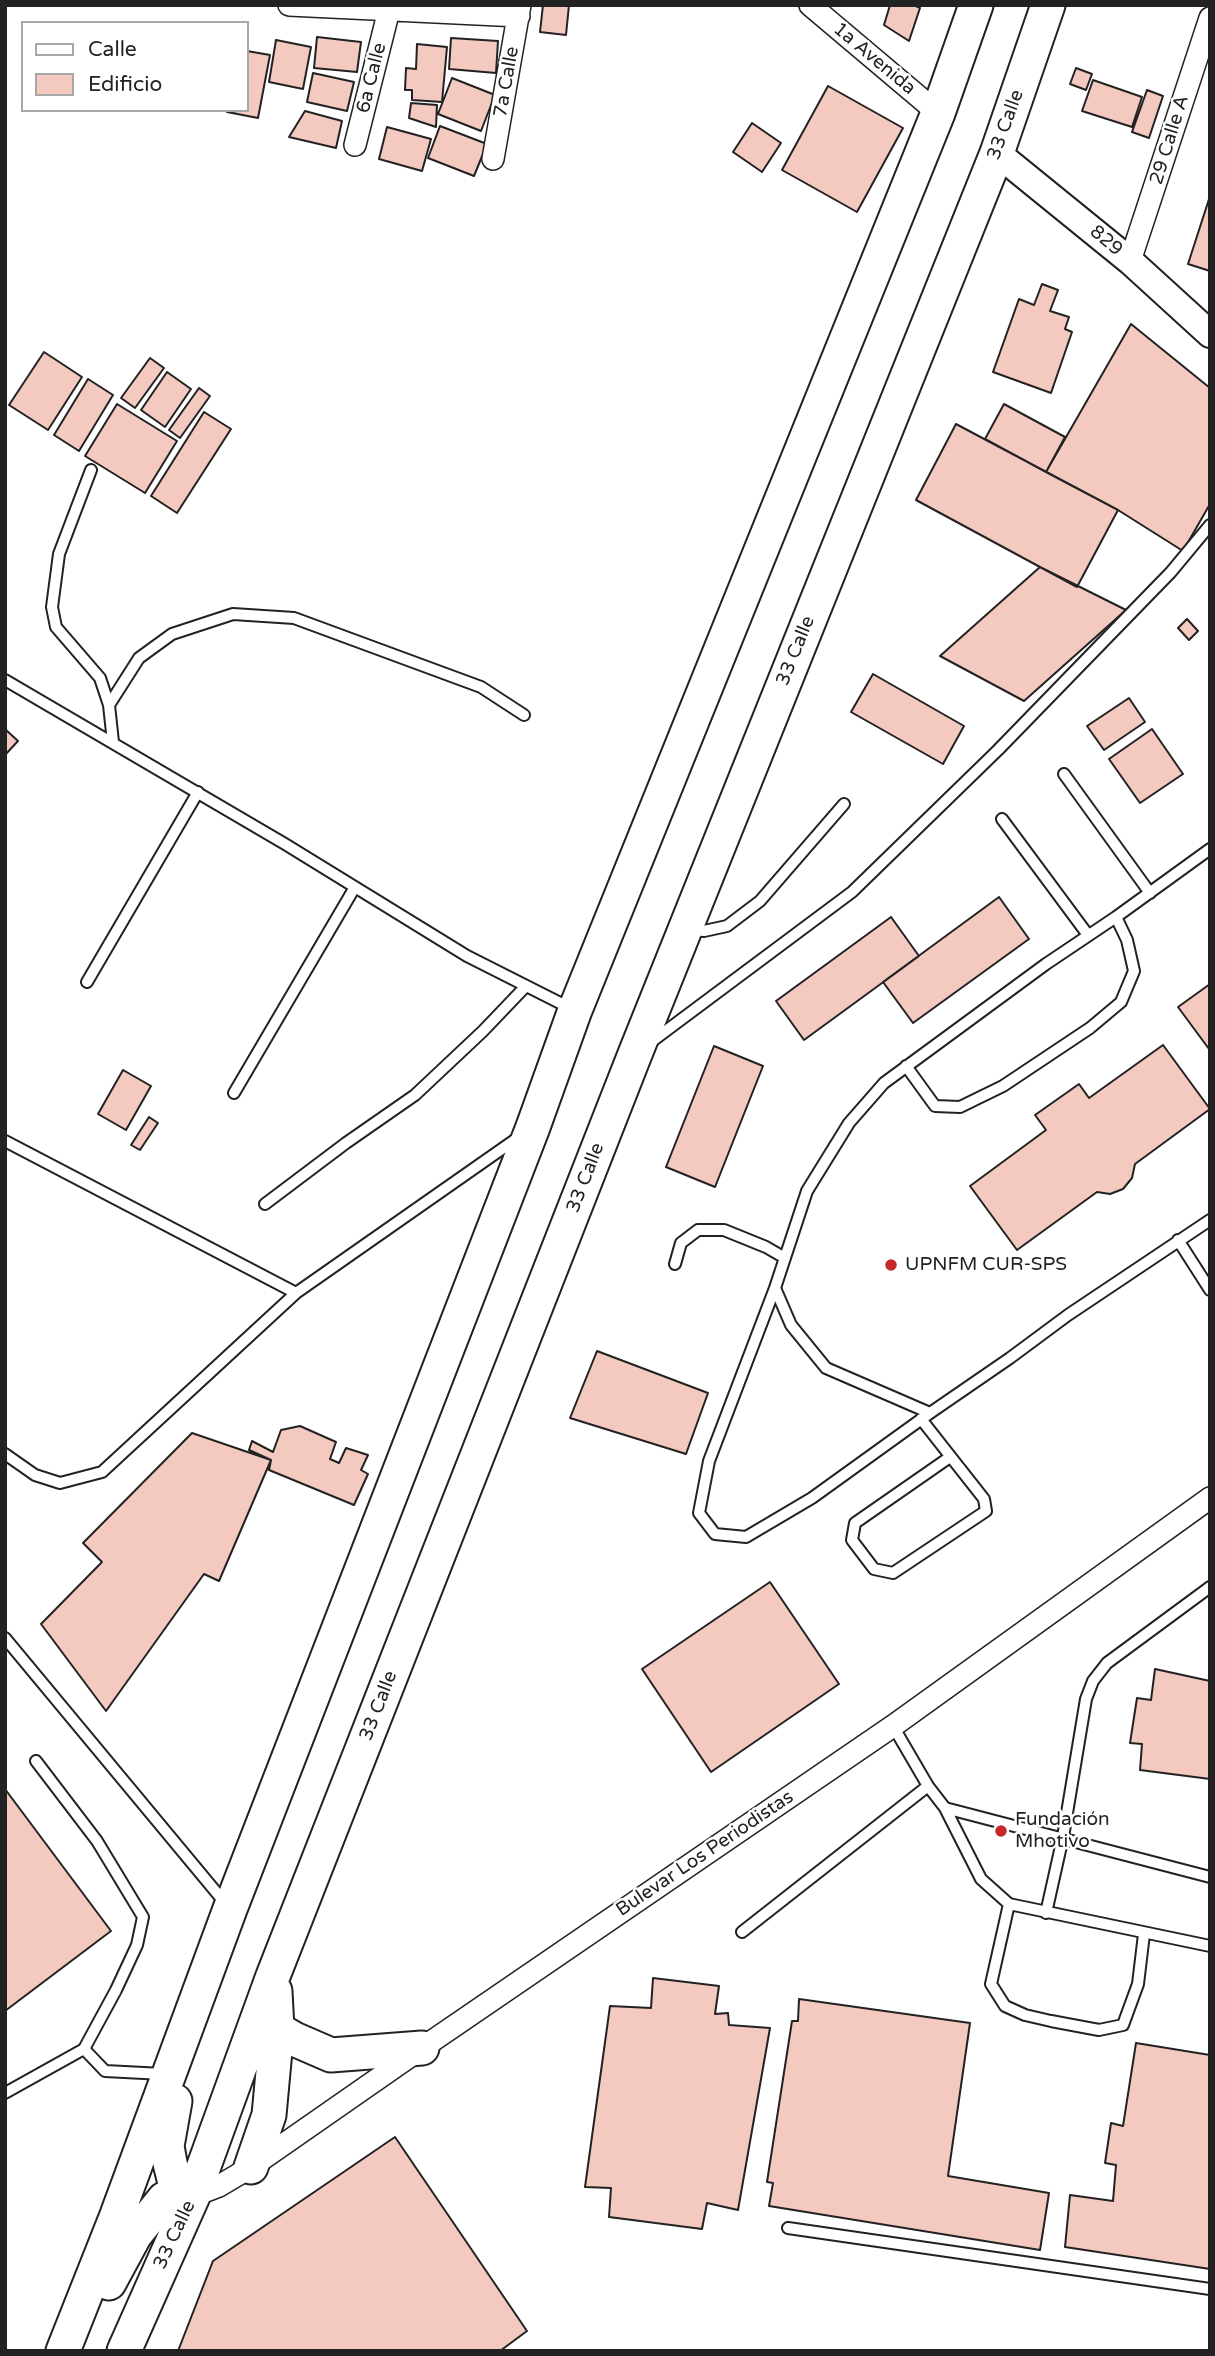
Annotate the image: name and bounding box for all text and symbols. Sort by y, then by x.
street label: 1a Avenida [828,18,920,100]
legend [21,21,248,112]
text: Calle [88,37,137,62]
street label: 6a Calle [352,40,392,116]
street label: 7a Calle [490,45,524,119]
text: Edificio [88,72,162,97]
street label: 33 Calle [983,87,1029,163]
street label: 29 Calle A [1146,93,1194,187]
street label: 829 [1085,221,1127,261]
street label: 33 Calle [772,613,820,689]
street label: 33 Calle [562,1140,610,1216]
place label: UPNFM CUR-SPS [905,1254,1067,1276]
marker: UPNFM CUR-SPS [883,1257,899,1273]
street label: 33 Calle [355,1668,403,1744]
street label: Bulevar Los Periodistas [612,1786,798,1922]
place label: Fundación Mhotivo [1015,1809,1110,1853]
marker: Fundación Mhotivo [993,1823,1009,1839]
street label: 33 Calle [149,2197,201,2273]

